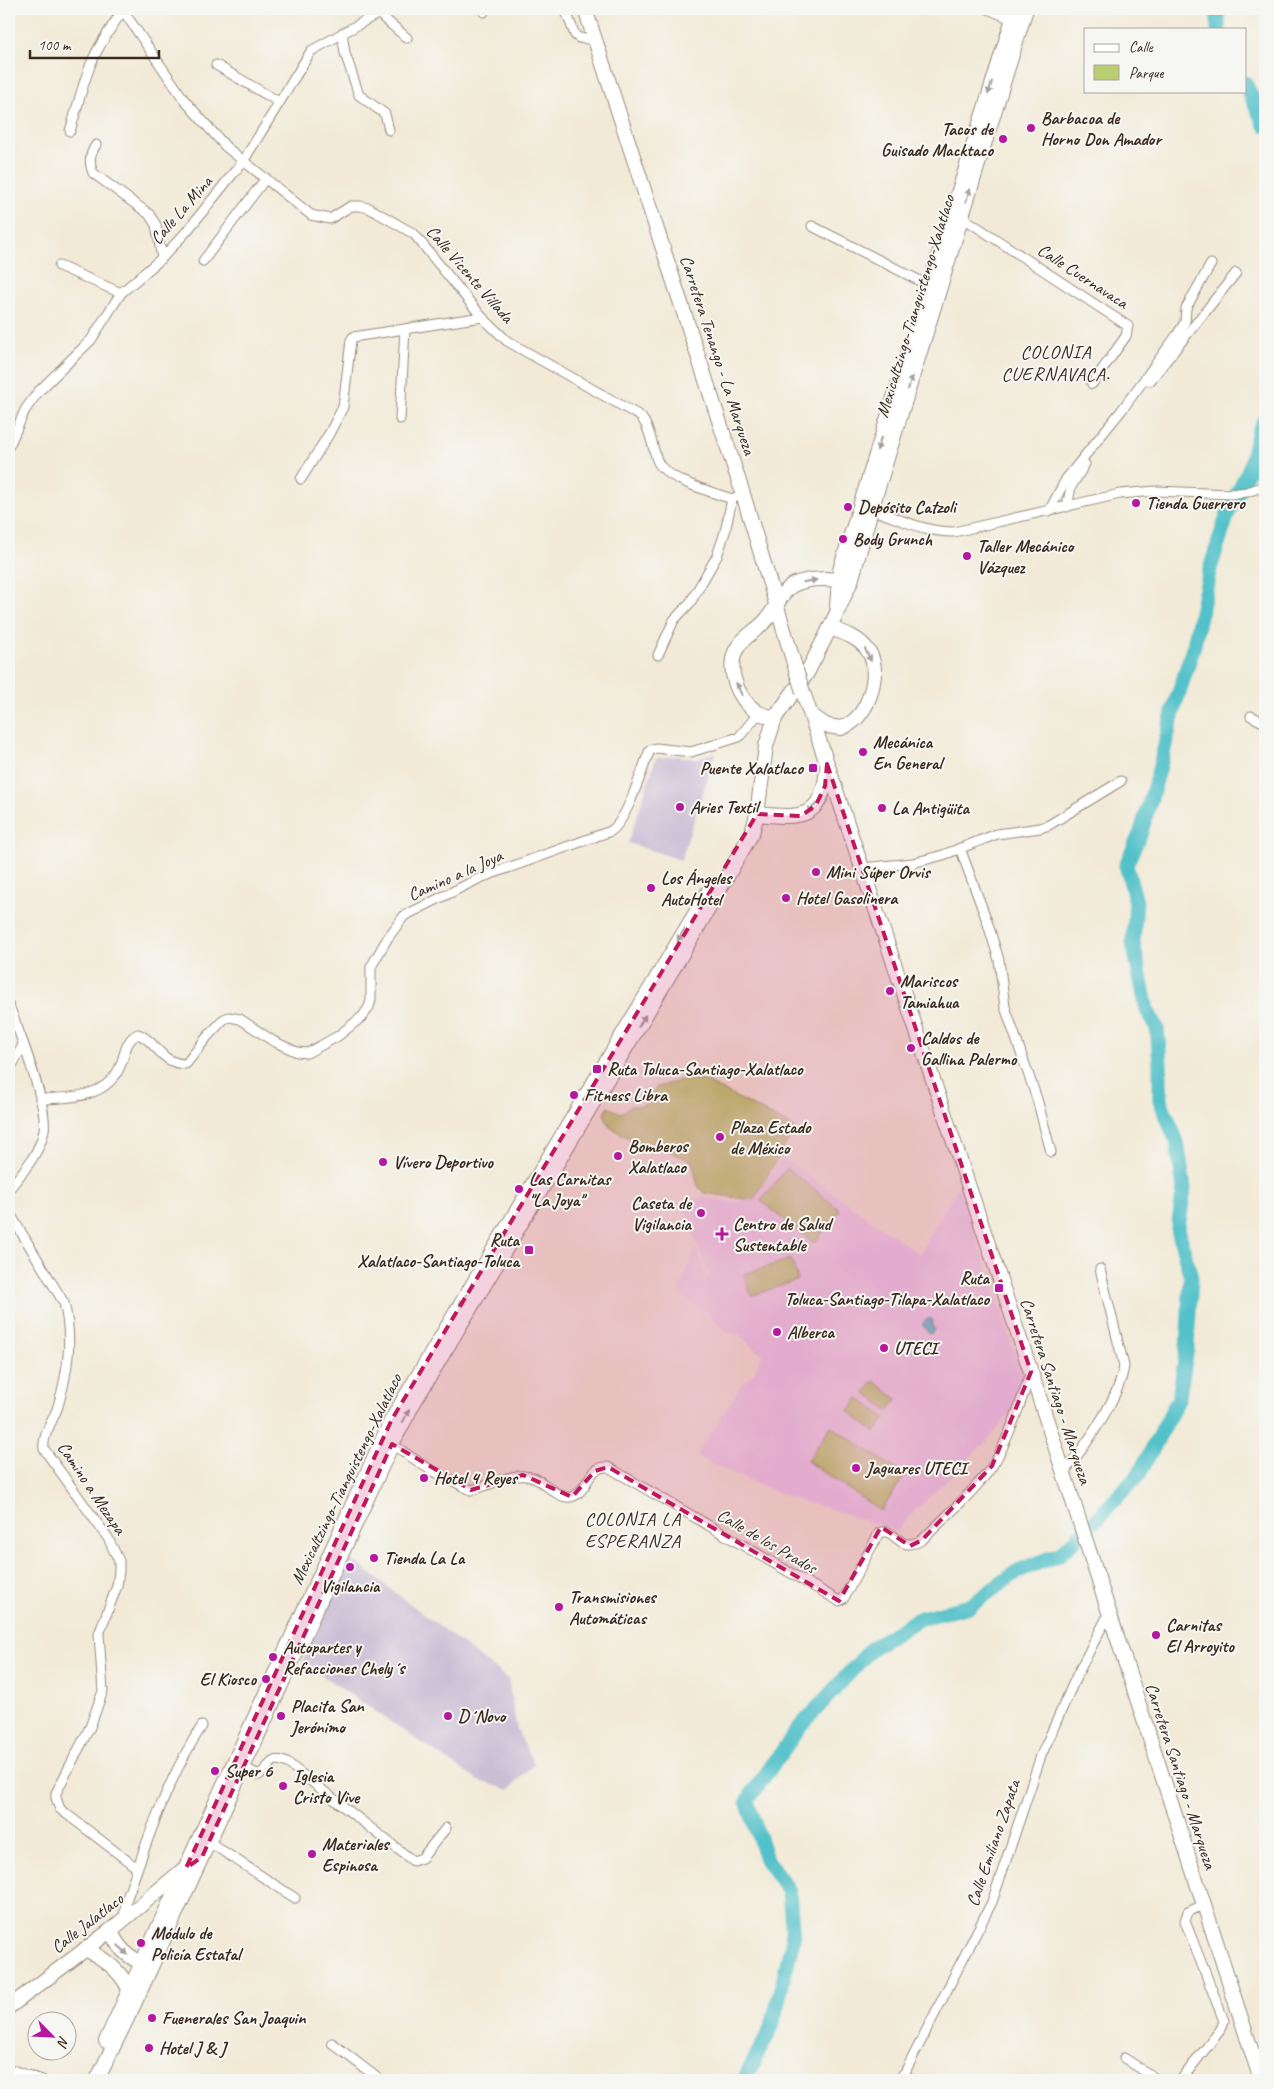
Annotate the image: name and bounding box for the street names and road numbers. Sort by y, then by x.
street label: Calle La Mina [145,170,218,249]
street label: Mexicaltzingo-Tianguistengo-Xalatlaco [871,191,960,420]
street label: Calle Vicente Villada [422,221,520,329]
street label: Calle Cuernavaca [1034,239,1133,314]
street label: Carretera Tenango - La Marqueza [675,253,761,459]
street label: Camino a la Joya [404,844,507,906]
street label: Carretera Santiago - Marqueza [1016,1295,1097,1488]
street label: Mexicaltzingo-Tianguistengo-Xalatlaco [285,1369,407,1588]
street label: Camino a Mezapa [53,1437,132,1540]
street label: Calle de los Prados [713,1504,822,1579]
street label: Carretera Santiago - Marqueza [1141,1680,1222,1873]
street label: Calle Emiliano Zapata [961,1775,1025,1909]
street label: Calle Jalatlaco [46,1887,129,1958]

